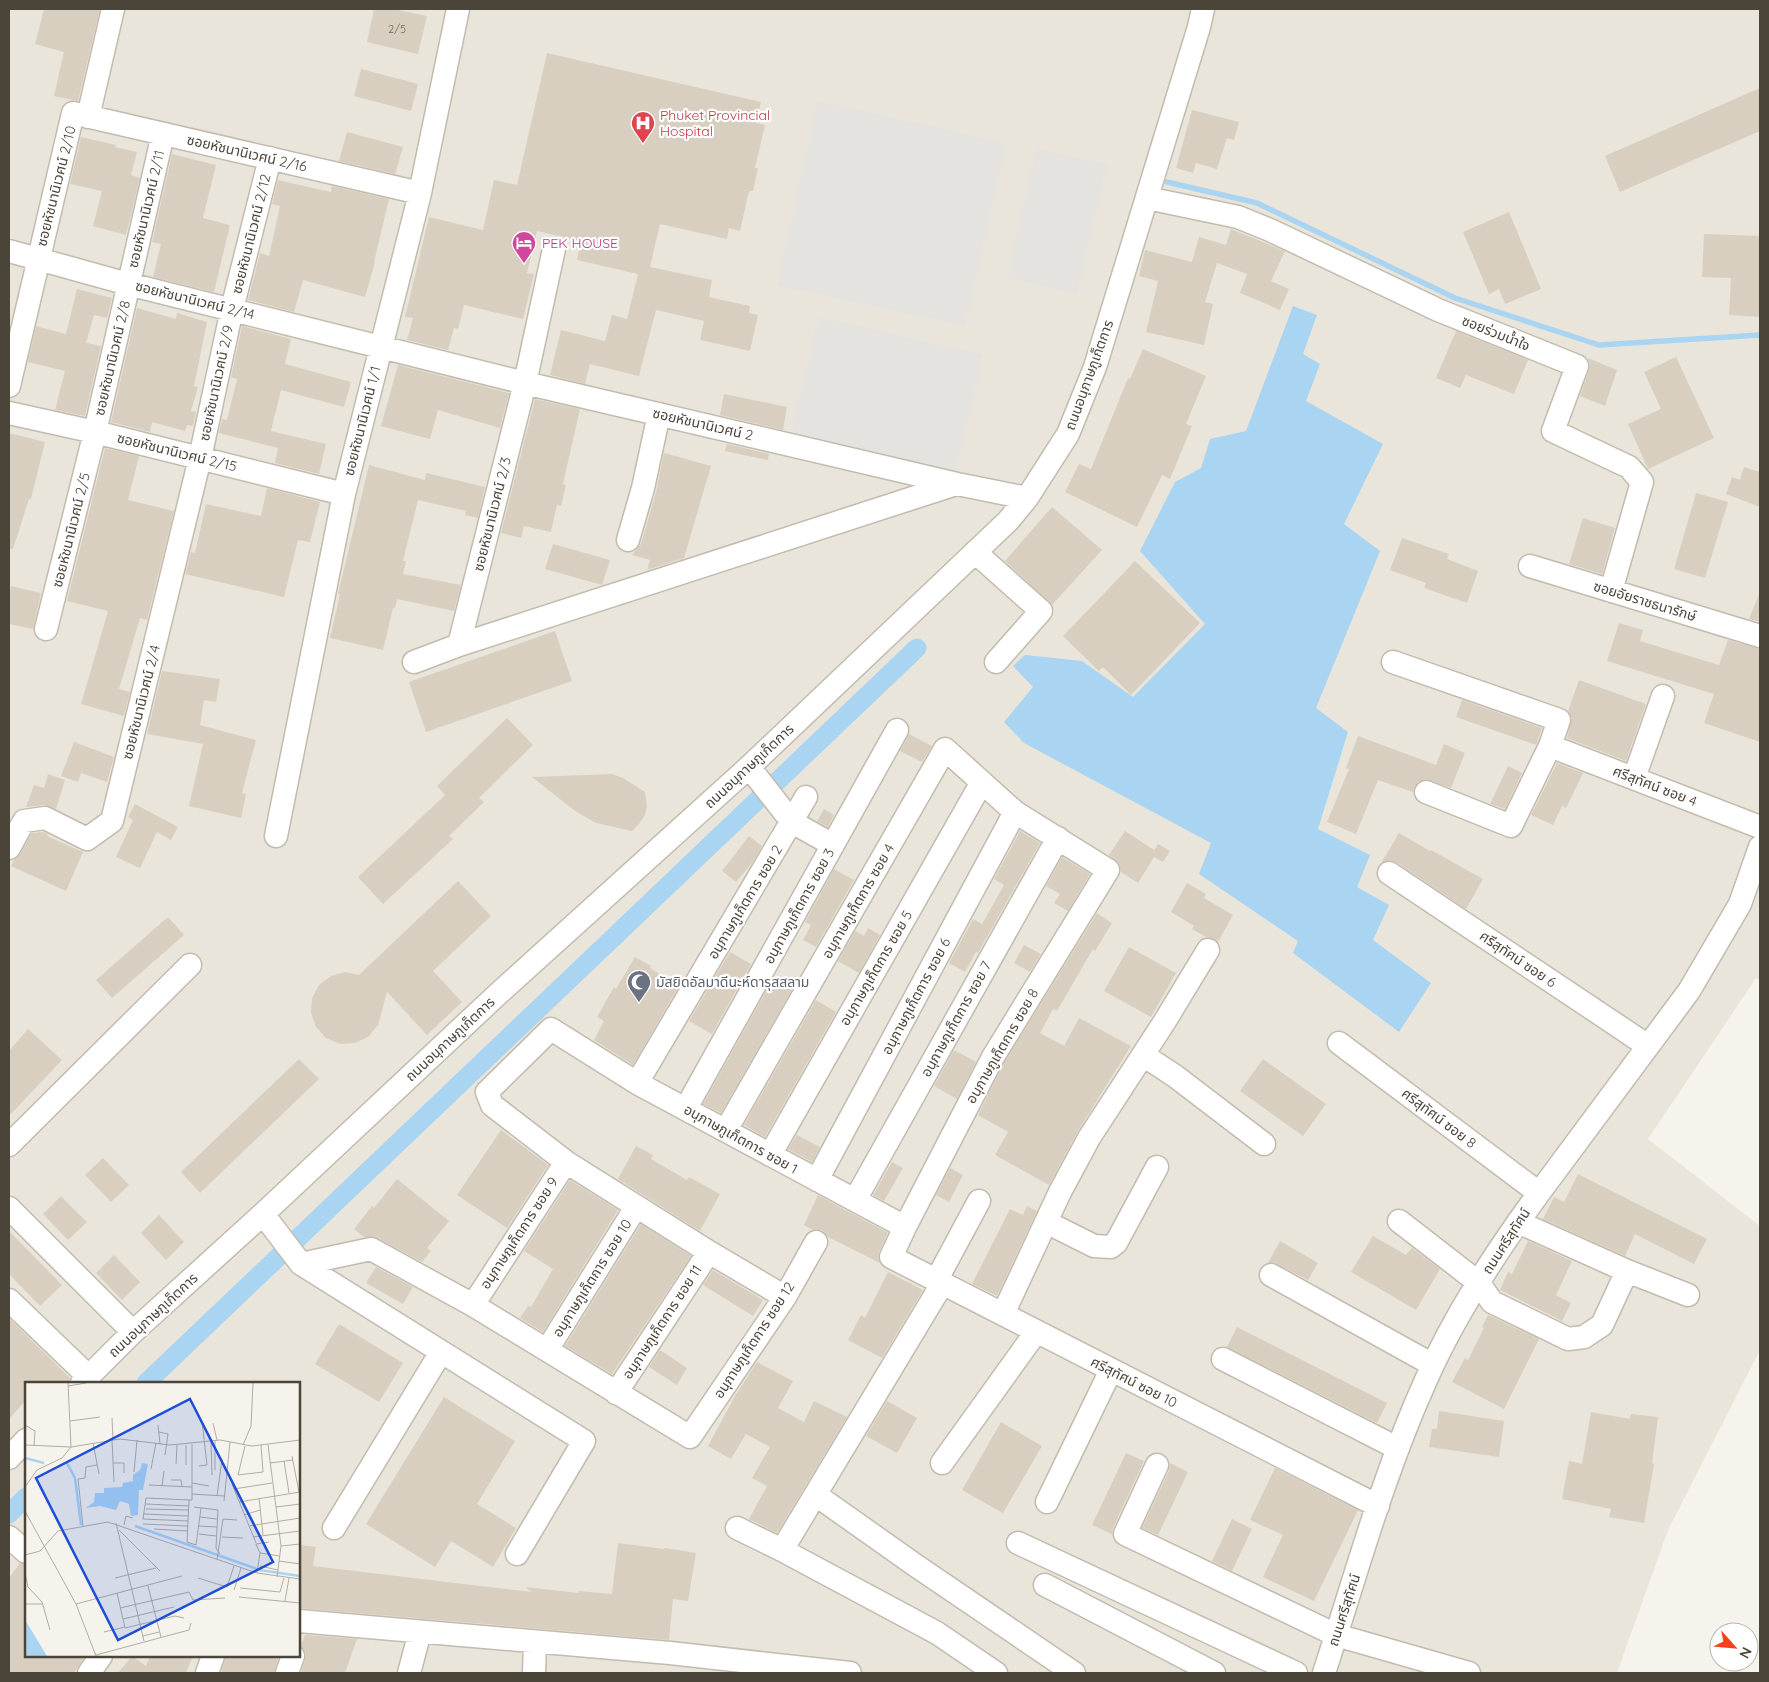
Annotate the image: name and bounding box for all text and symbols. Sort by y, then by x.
house number: 2/5 [388,22,406,36]
place label: Phuket Provincial Hospital [660,106,770,140]
hospital icon: Phuket Provincial Hospital [630,110,656,144]
street label: ซอยหัชนานิเวศน์ 2/10 [32,124,80,248]
street label: ซอยหัชนานิเวศน์ 2/16 [185,130,309,176]
street label: ซอยหัชนานิเวศน์ 2/11 [124,148,168,270]
street label: ซอยหัชนานิเวศน์ 2/12 [227,172,275,296]
hotel icon: PEK HOUSE [511,230,537,264]
place label: PEK HOUSE [542,234,618,252]
street label: ซอยหัชนานิเวศน์ 2/14 [133,276,257,324]
street label: ซอยหัชนานิเวศน์ 2/8 [90,299,134,417]
street label: ซอยร่วมน้ำใจ [1459,310,1533,355]
street label: ถนนอนุภาษภูเก็ตการ [1061,317,1117,433]
street label: ซอยหัชนานิเวศน์ 2/9 [195,323,237,443]
street label: ซอยหัชนานิเวศน์ 1/1 [340,364,384,478]
street label: ซอยหัชนานิเวศน์ 2 [651,404,755,444]
street label: ซอยหัชนานิเวศน์ 2/15 [115,428,239,476]
street label: ซอยหัชนานิเวศน์ 2/3 [469,455,515,573]
street label: ซอยหัชนานิเวศน์ 2/5 [48,471,94,589]
street label: ซอยอัยราชธนารักษ์ [1591,577,1699,625]
street label: ซอยหัชนานิเวศน์ 2/4 [118,643,164,761]
street label: ถนนอนุภาษภูเก็ตการ [700,720,798,812]
street label: ศรีสุทัศน์ ซอย 4 [1610,762,1700,810]
street label: อนุภาษภูเก็ตการ ซอย 4 [818,840,898,962]
street label: อนุภาษภูเก็ตการ ซอย 2 [704,841,786,962]
street label: อนุภาษภูเก็ตการ ซอย 3 [760,845,838,967]
street label: อนุภาษภูเก็ตการ ซอย 5 [836,907,916,1029]
street label: ศรีสุทัศน์ ซอย 6 [1476,927,1560,992]
street label: อนุภาษภูเก็ตการ ซอย 6 [878,934,955,1058]
street label: อนุภาษภูเก็ตการ ซอย 7 [917,958,995,1080]
mosque icon: มัสยิดอัลมาดีนะห์ดารุสสลาม [626,969,652,1003]
place label: มัสยิดอัลมาดีนะห์ดารุสสลาม [656,973,809,991]
street label: อนุภาษภูเก็ตการ ซอย 8 [962,985,1042,1107]
street label: ถนนอนุภาษภูเก็ตการ [401,993,499,1085]
street label: ศรีสุทัศน์ ซอย 8 [1398,1084,1480,1152]
street label: อนุภาษภูเก็ตการ ซอย 1 [681,1100,801,1178]
street label: อนุภาษภูเก็ตการ ซอย 9 [476,1173,562,1292]
street label: ถนนศรีสุทัศน์ [1478,1205,1534,1277]
street label: อนุภาษภูเก็ตการ ซอย 10 [548,1216,636,1340]
street label: อนุภาษภูเก็ตการ ซอย 11 [618,1261,706,1383]
street label: ถนนอนุภาษภูเก็ตการ [104,1269,202,1361]
street label: อนุภาษภูเก็ตการ ซอย 12 [710,1278,798,1402]
street label: ศรีสุทัศน์ ซอย 10 [1088,1352,1180,1412]
inset map [25,1382,300,1657]
street label: ถนนศรีสุทัศน์ [1324,1571,1364,1649]
north arrow [1709,1622,1759,1672]
text: N [1735,1644,1756,1662]

